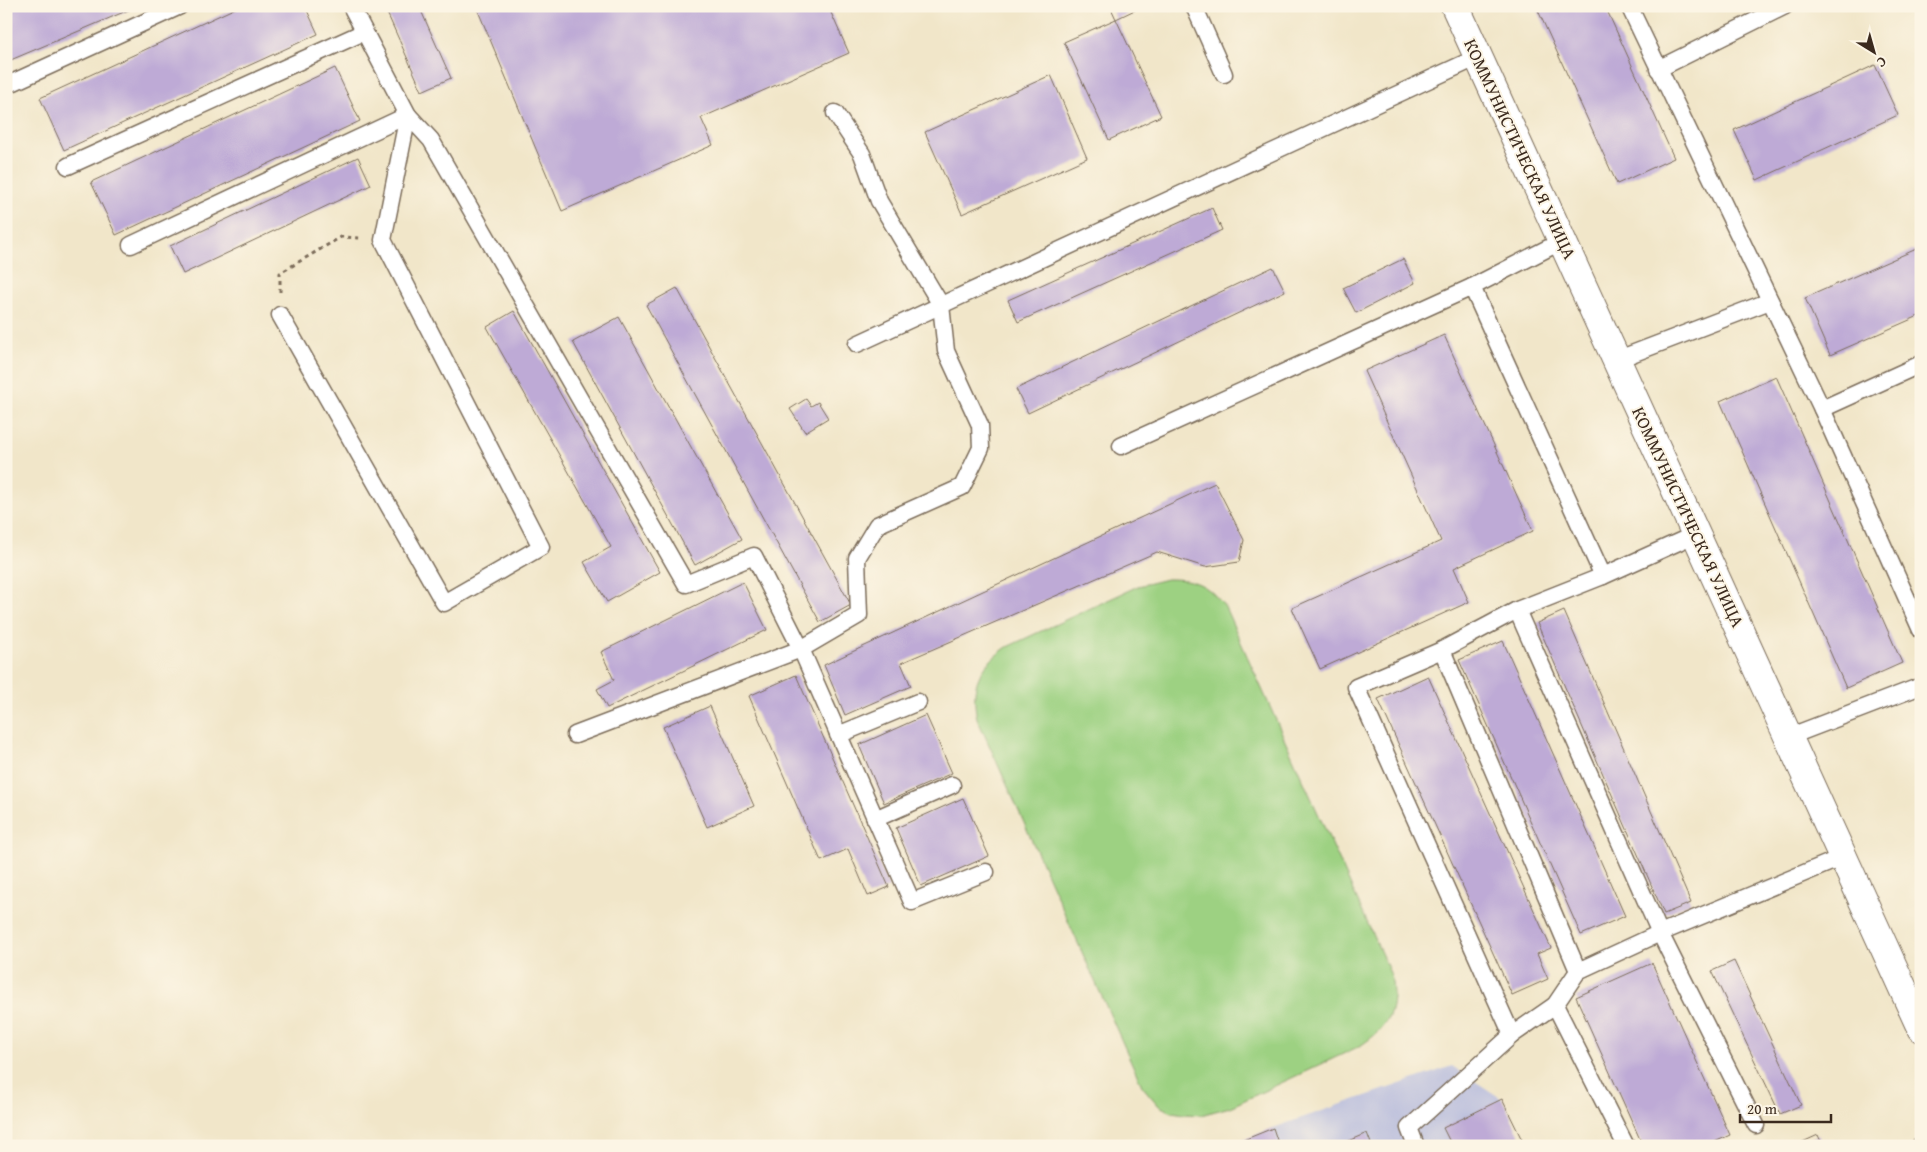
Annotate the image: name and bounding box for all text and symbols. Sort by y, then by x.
north arrow [1850,28,1900,78]
street label: КОММУНИСТИЧЕСКАЯ УЛИЦА [1457,34,1584,264]
text: С [1873,52,1891,73]
street label: КОММУНИСТИЧЕСКАЯ УЛИЦА [1625,402,1752,632]
scale bar [1740,1092,1831,1124]
text: 20 m [1747,1098,1778,1119]

